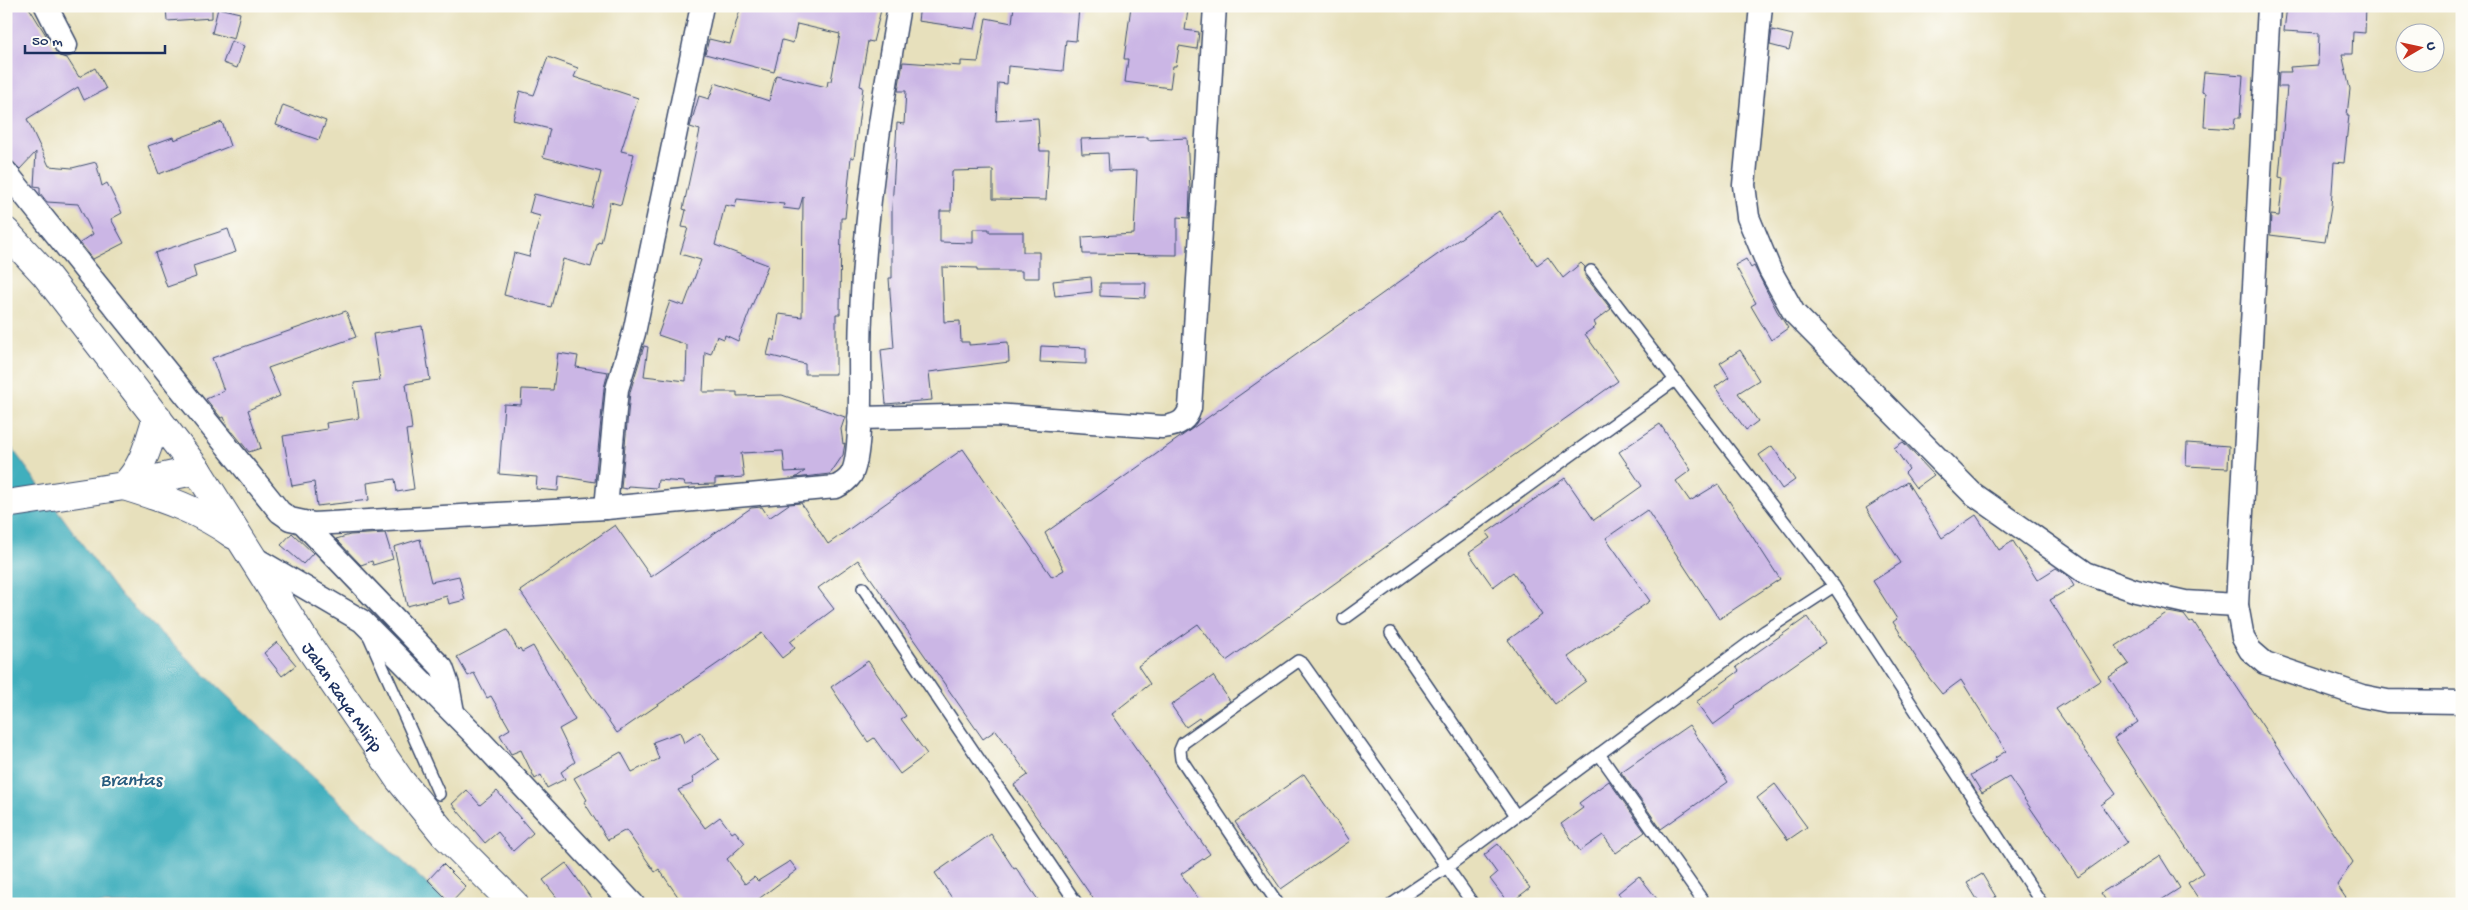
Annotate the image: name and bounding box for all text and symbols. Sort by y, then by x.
scale bar [25,22,165,54]
north arrow [2396,22,2446,72]
text: 50 m [32,33,63,51]
text: U [2421,41,2439,52]
street label: Jalan Raya Mlirip [296,639,386,757]
water label: Brantas [100,770,164,793]

